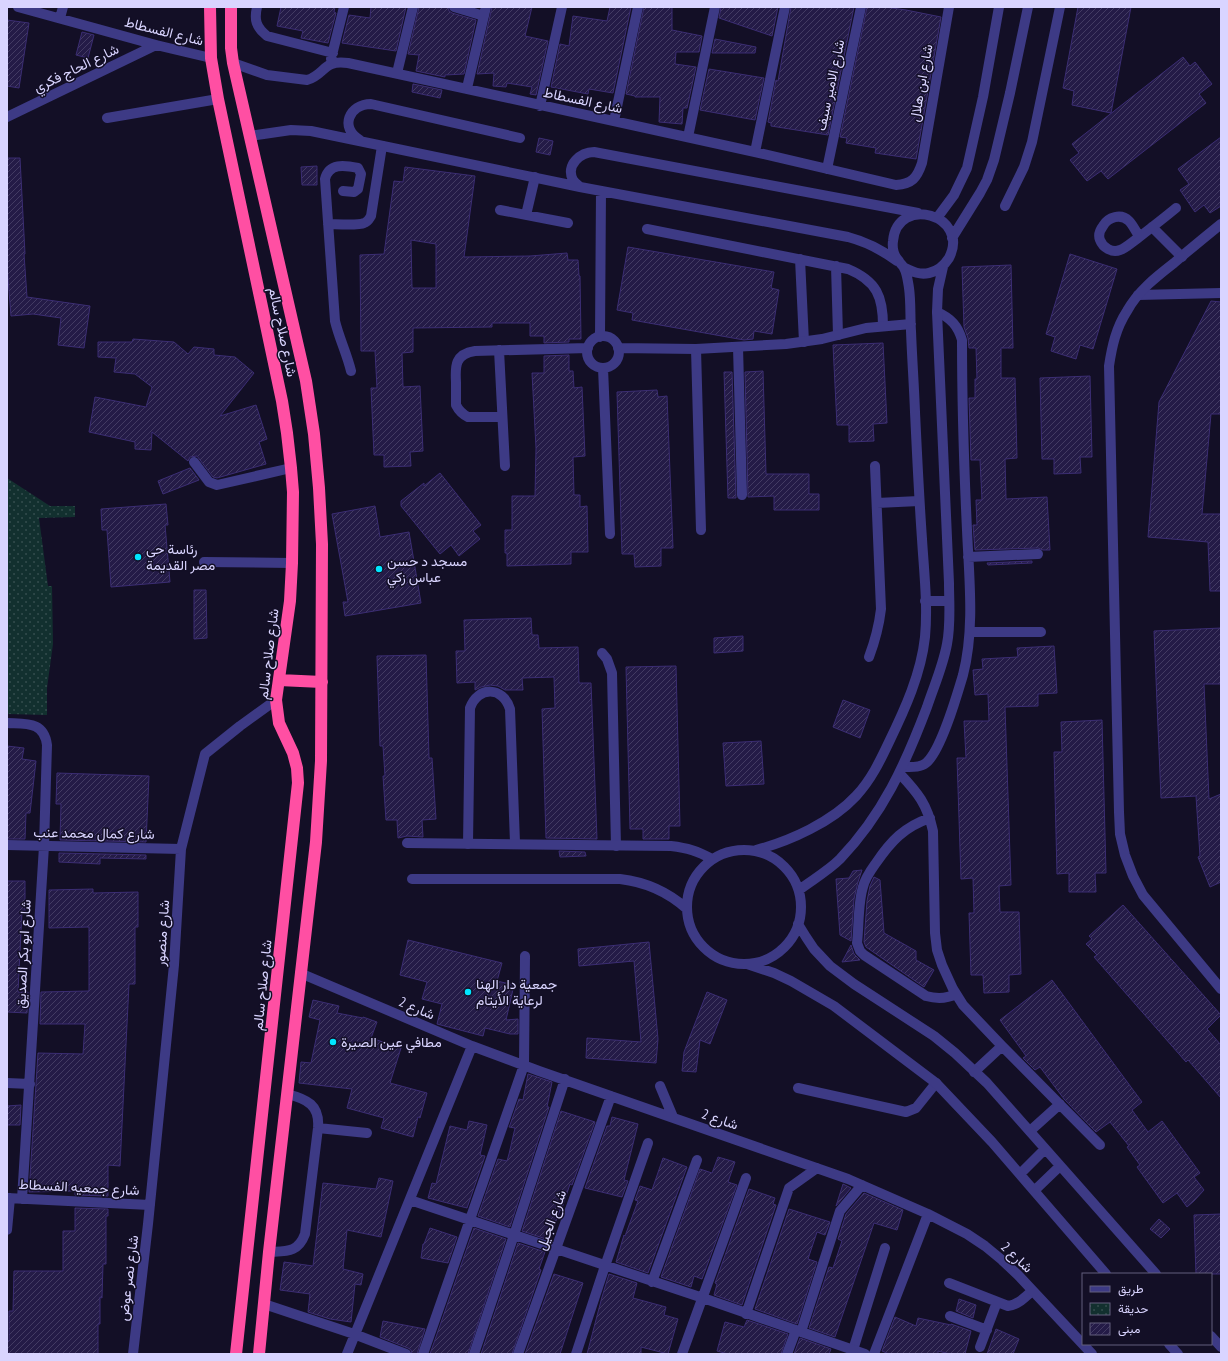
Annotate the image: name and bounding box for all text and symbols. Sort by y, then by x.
street label: شارع الفسطاط [122,13,205,51]
street label: شارع الامير سيف [812,38,850,133]
street label: شارع الحاج فكري [30,40,123,99]
street label: شارع ابن هلال [905,43,939,124]
street label: شارع الفسطاط [541,83,624,119]
street label: شارع صلاح سالم [263,286,301,379]
place label: رئاسة حى مصر القديمة [146,540,215,574]
marker: رئاسة حى مصر القديمة [133,552,143,562]
place label: مسجد د حسن عباس زكي [387,552,467,589]
marker: مسجد د حسن عباس زكي [374,564,384,574]
street label: شارع صلاح سالم [254,608,284,701]
street label: شارع كمال محمد عنب [33,823,155,845]
street label: شارع ابو بكر الصديق [11,899,37,1009]
street label: شارع منصور [151,899,175,968]
street label: شارع صلاح سالم [248,939,278,1032]
place label: جمعية دار الهنا لرعاية الأيتام [476,975,557,1009]
marker: جمعية دار الهنا لرعاية الأيتام [463,987,473,997]
street label: شارع 2 [395,992,438,1025]
place label: مطافي عين الصيرة [341,1033,442,1054]
marker: مطافي عين الصيرة [328,1037,338,1047]
street label: شارع 2 [699,1104,741,1135]
street label: شارع جمعيه الفسطاط [18,1175,140,1201]
street label: شارع الجيل [532,1187,572,1253]
street label: شارع نصر عوض [114,1234,144,1322]
street label: شارع 2 [996,1238,1037,1278]
legend [1082,1273,1212,1345]
text: طريق [1118,1281,1144,1297]
text: حديقة [1118,1301,1148,1316]
text: مبنى [1118,1321,1140,1337]

